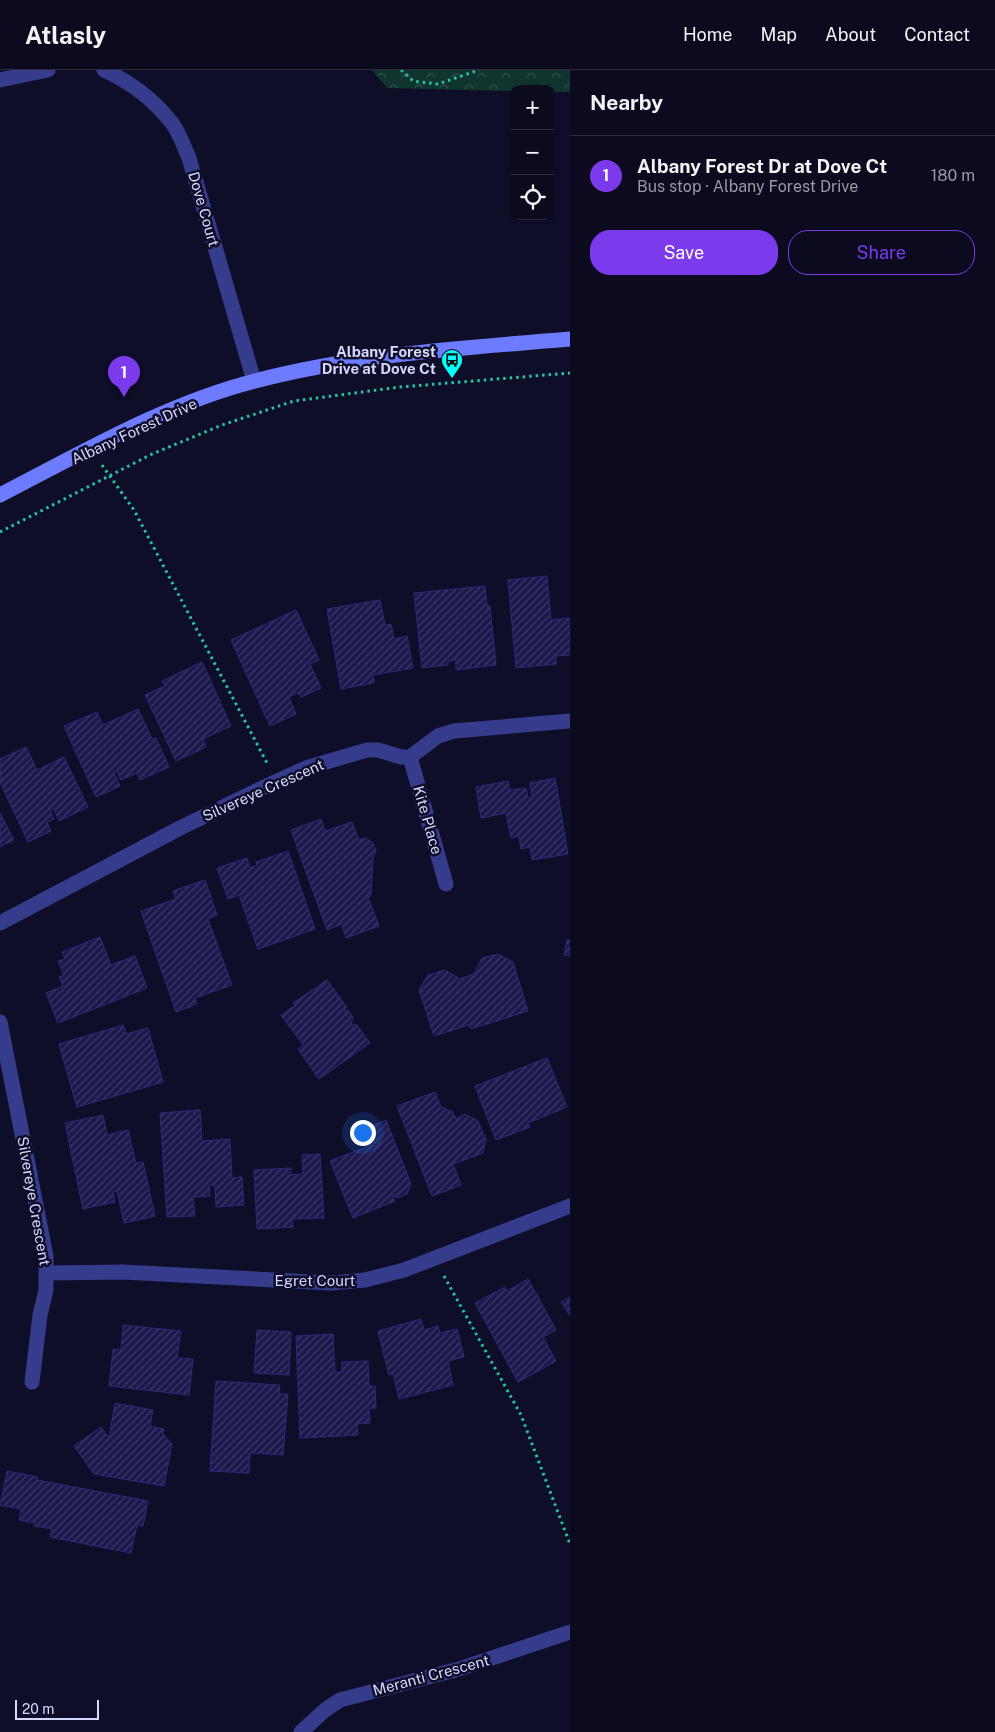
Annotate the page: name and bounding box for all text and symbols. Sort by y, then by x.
text: Atlasly [25,21,106,49]
text: Home [683,24,733,45]
text: Map [761,24,797,45]
text: About [825,24,876,45]
text: Contact [904,24,970,45]
map controls [510,85,555,220]
button: + [510,85,555,130]
text: Nearby [590,90,663,115]
button: − [510,130,555,175]
text: Albany Forest Dr at Dove Ct [637,155,887,177]
text: 1 [603,166,609,185]
text: 180 m [931,166,975,185]
street label: Dove Court [185,170,223,249]
button: locate [510,175,555,220]
text: Bus stop · Albany Forest Drive [637,177,858,196]
button: Save [590,230,778,275]
button: Share [788,230,975,275]
place label: Albany Forest Drive at Dove Ct [322,343,436,377]
bus stop icon: Albany Forest Drive at Dove Ct [440,348,464,379]
pin: 1 [108,356,140,397]
street label: Albany Forest Drive [69,394,199,468]
street label: Silvereye Crescent [200,756,326,824]
street label: Kite Place [410,784,446,856]
your location [350,1120,376,1146]
street label: Silvereye Crescent [14,1135,54,1267]
street label: Egret Court [275,1272,356,1289]
street label: Meranti Crescent [371,1651,491,1699]
scale bar [15,1697,99,1720]
text: 20 m [22,1701,54,1717]

